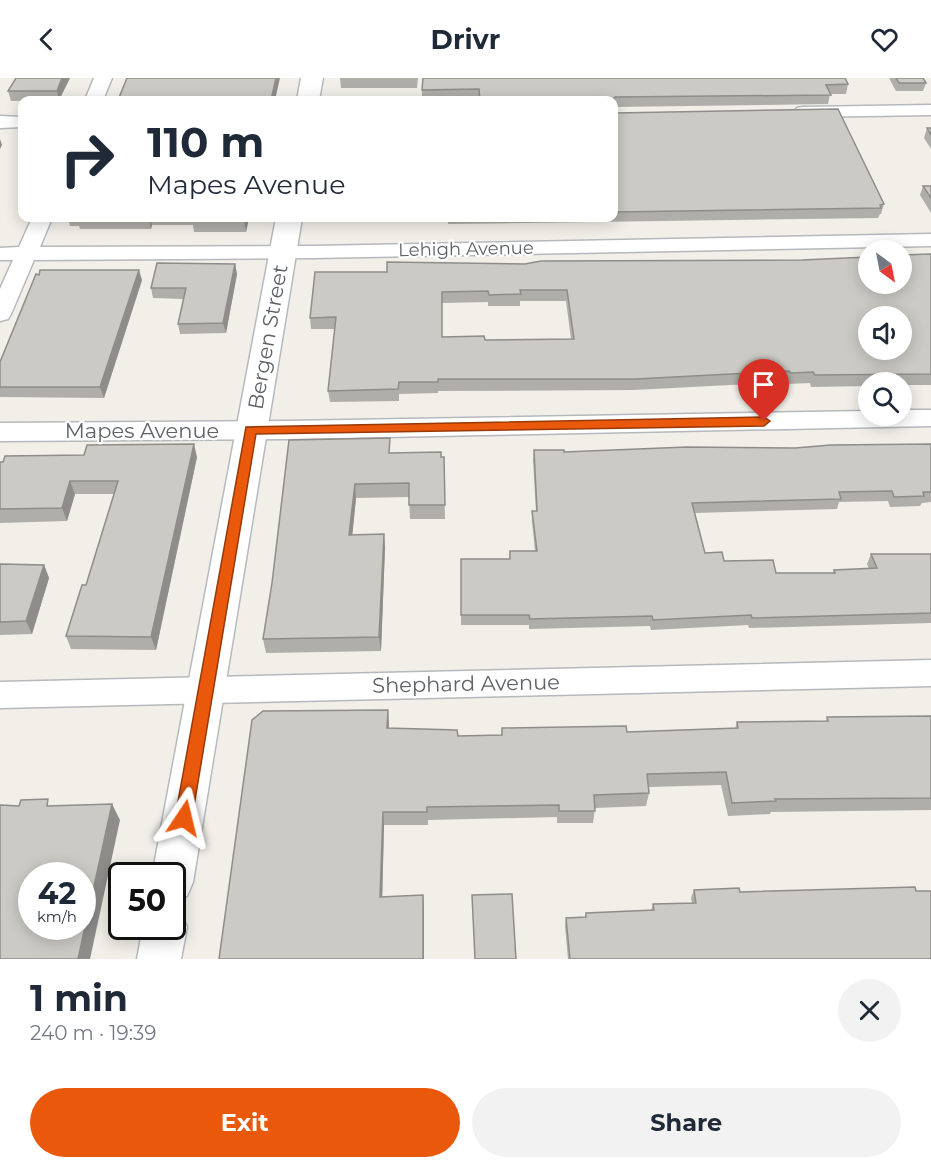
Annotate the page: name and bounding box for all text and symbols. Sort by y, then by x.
icon: back [30,23,63,56]
text: Drivr [431,23,500,56]
icon: heart [868,23,901,56]
text: 110 m [147,116,264,168]
icon: right [48,120,126,198]
text: Mapes Avenue [147,168,345,201]
street label: Lehigh Avenue [398,237,534,261]
north arrow [858,240,912,294]
map controls [858,240,912,426]
street label: Bergen Street [242,262,293,411]
button: sound [858,306,912,360]
pin [738,359,789,421]
icon: arrive [747,368,780,401]
button: search [858,372,912,426]
street label: Mapes Avenue [65,418,219,443]
street label: Shephard Avenue [372,669,560,698]
position arrow [152,786,216,850]
speed limit sign: 50 [108,862,186,940]
text: 42 [38,875,76,912]
text: km/h [37,907,77,926]
text: 1 min [30,976,128,1020]
button: close [838,979,901,1042]
text: 240 m · 19:39 [30,1021,156,1045]
button: Exit [30,1088,460,1157]
button: Share [472,1088,901,1157]

